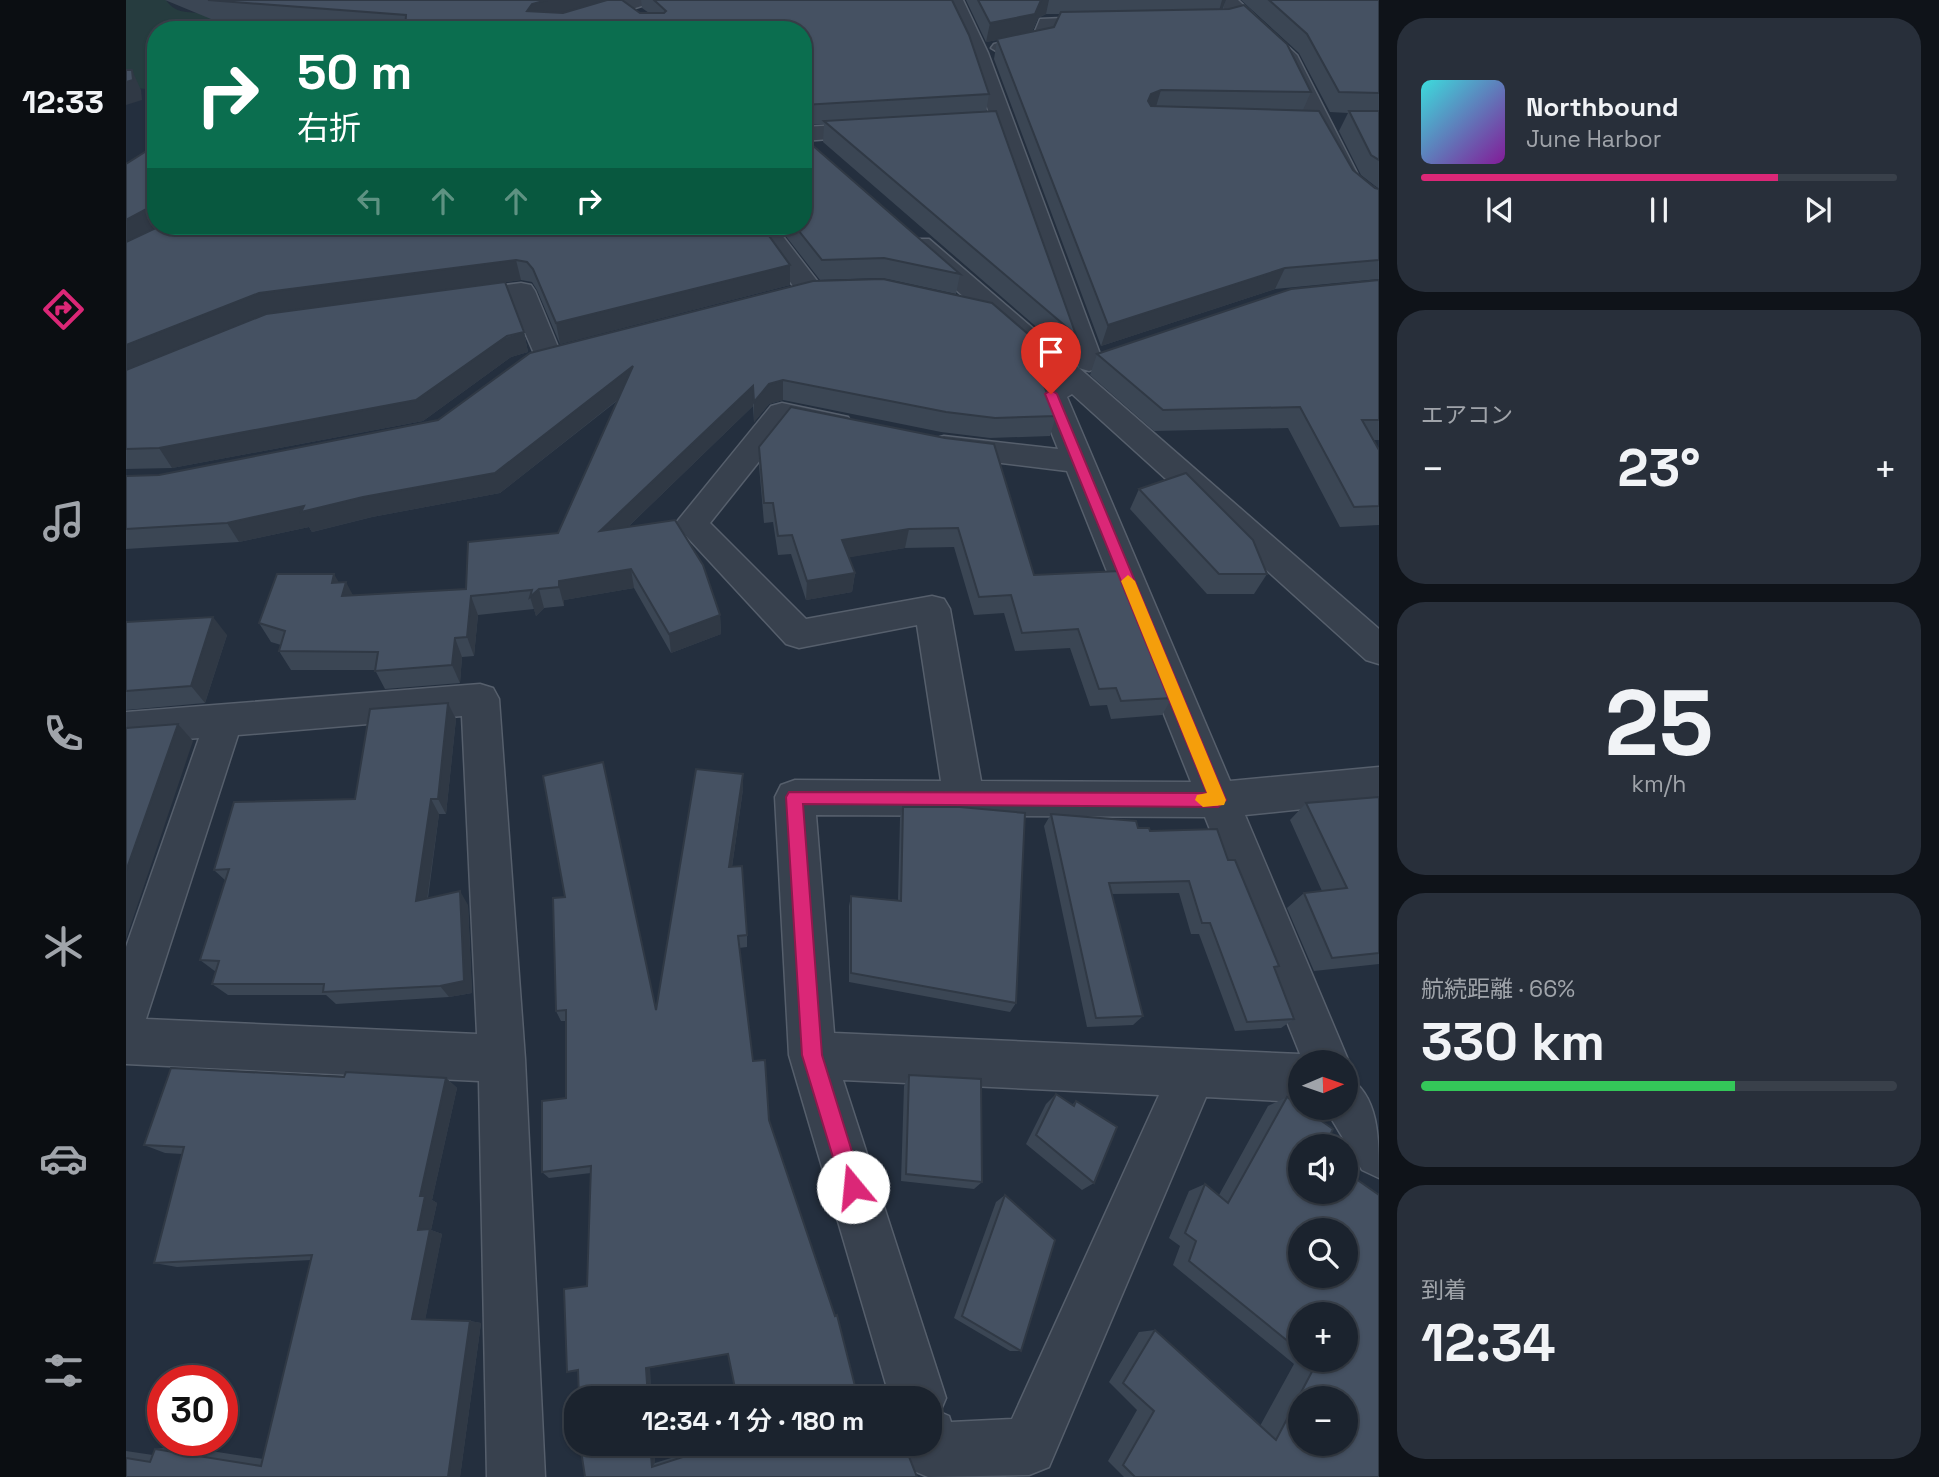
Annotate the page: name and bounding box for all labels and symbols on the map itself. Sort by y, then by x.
pin [1021,322,1081,394]
north arrow [1288,1050,1358,1120]
position arrow [816,1150,890,1224]
speed limit sign: 30 [147,1365,238,1456]

